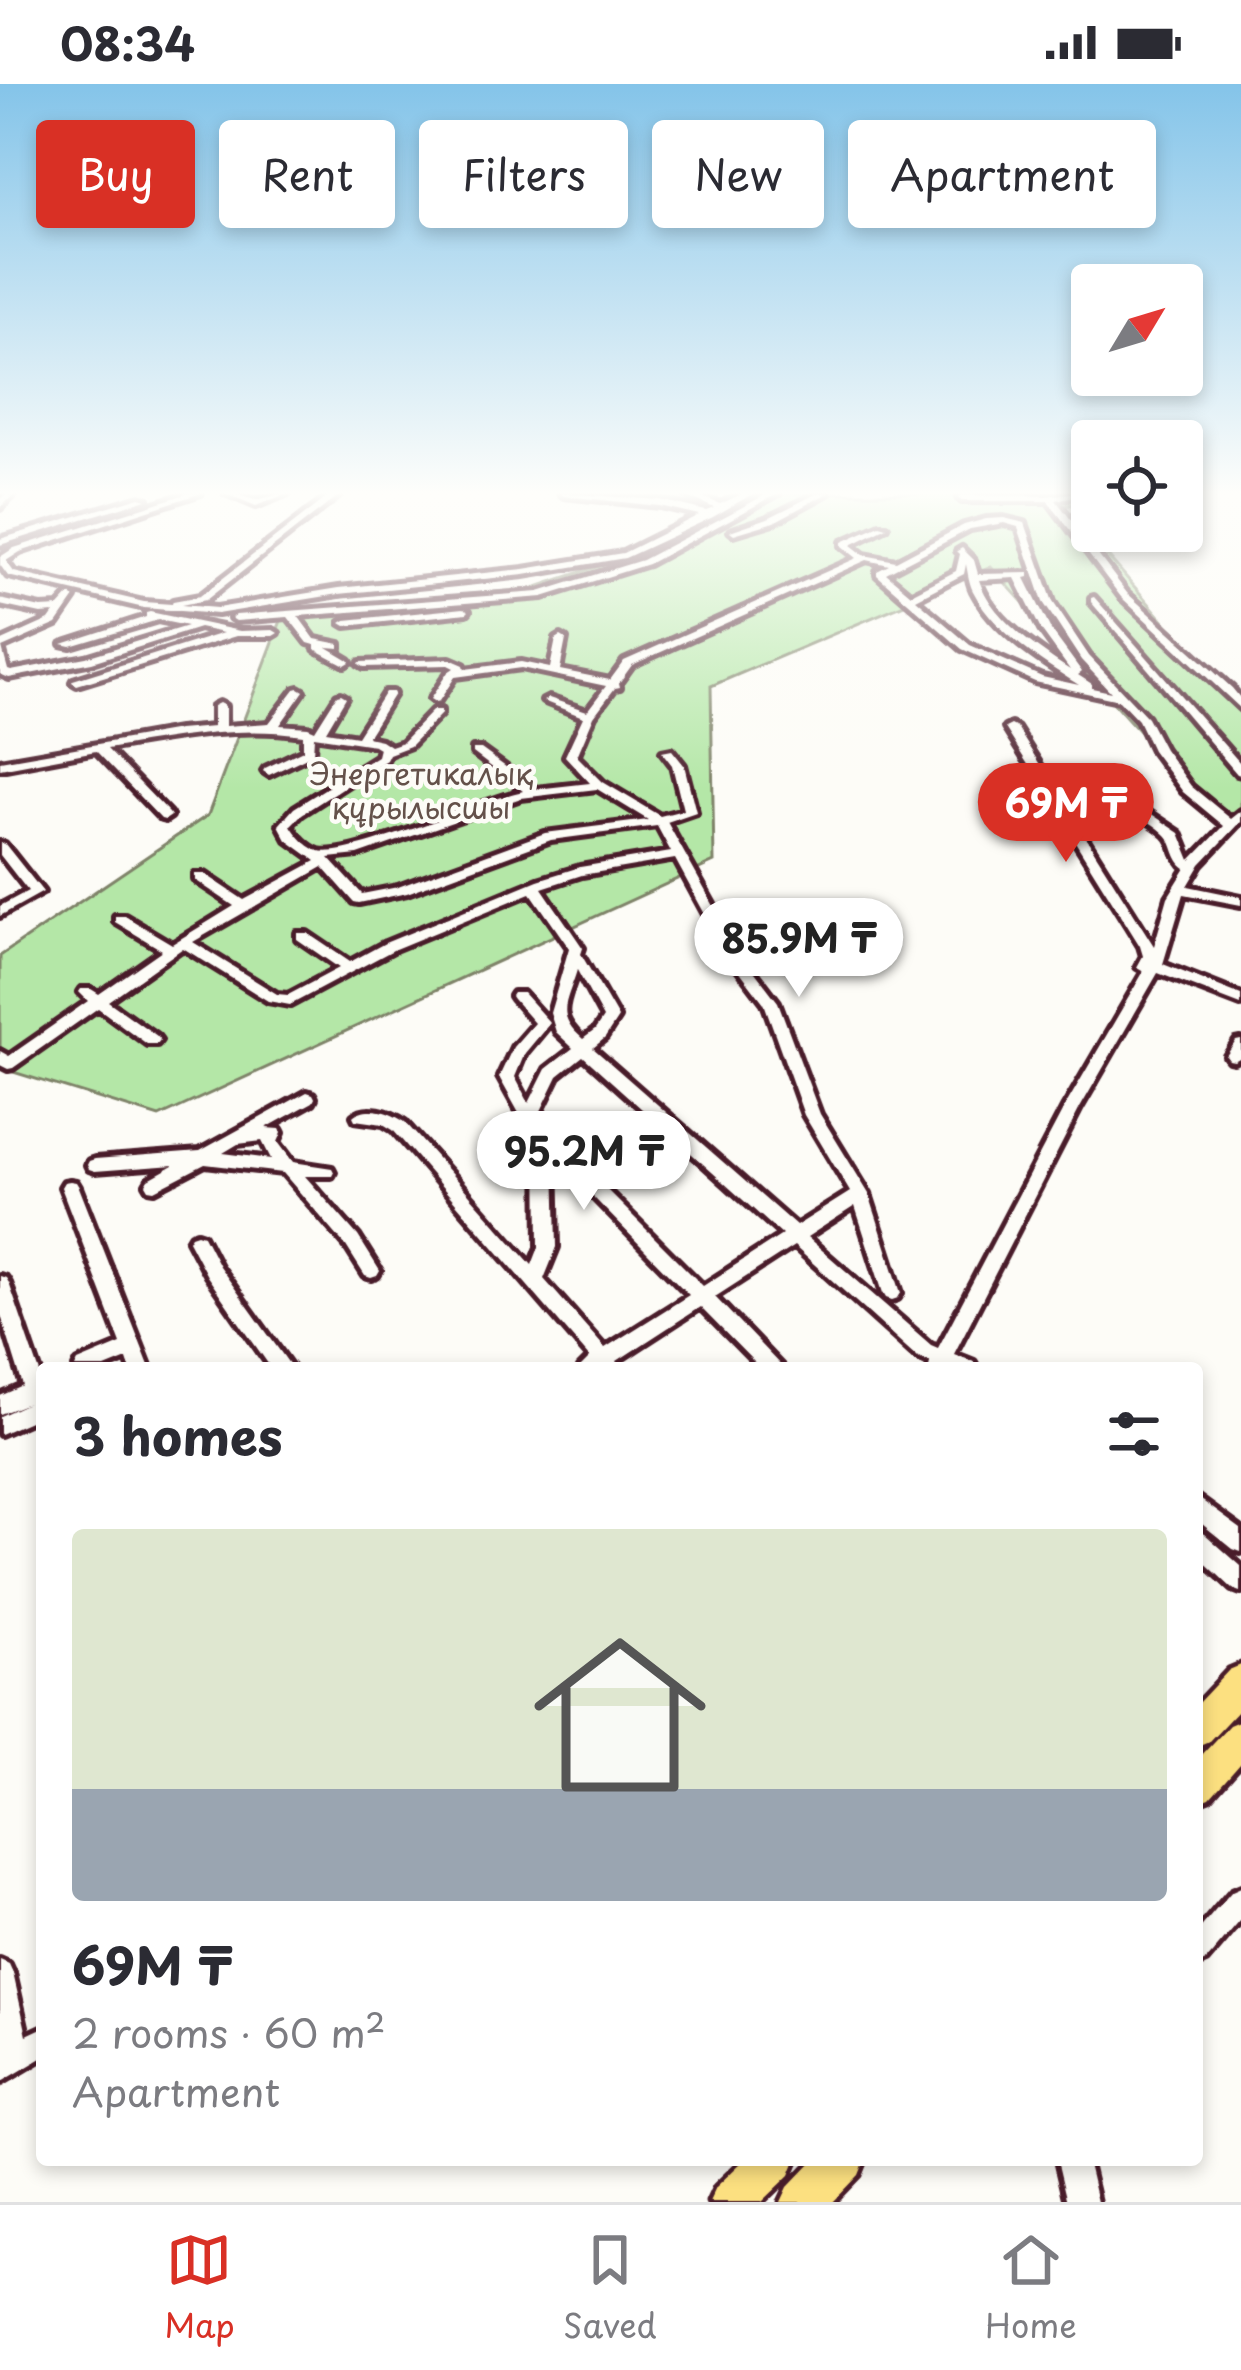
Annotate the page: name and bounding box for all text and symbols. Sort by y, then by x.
text: 08:34 [60,8,195,76]
chip: Buy [36,120,195,228]
chip: Rent [219,120,395,228]
chip: Filters [419,120,628,228]
chip: New [652,120,824,228]
chip: Apartment [848,120,1156,228]
north arrow [1071,264,1203,396]
map controls [1071,264,1203,552]
button: locate [1071,420,1203,552]
park label: Энергетикалық құрылысшы [309,750,533,829]
pin: 69M ₸ [982,763,1150,865]
text: 69M ₸ [1005,772,1127,831]
pin: 85.9M ₸ [688,898,910,1000]
text: 85.9M ₸ [721,907,877,966]
pin: 95.2M ₸ [473,1111,695,1213]
text: 95.2M ₸ [504,1120,664,1179]
text: 3 homes [72,1396,283,1473]
icon: filters [1101,1401,1167,1467]
icon: home [512,1607,728,1823]
text: 69M ₸ [72,1925,232,2002]
text: 2 rooms · 60 m² [72,2002,386,2061]
text: Apartment [72,2061,280,2120]
tab: Map [164,2227,235,2349]
tab: Saved [563,2227,657,2349]
tab: Home [985,2227,1077,2349]

